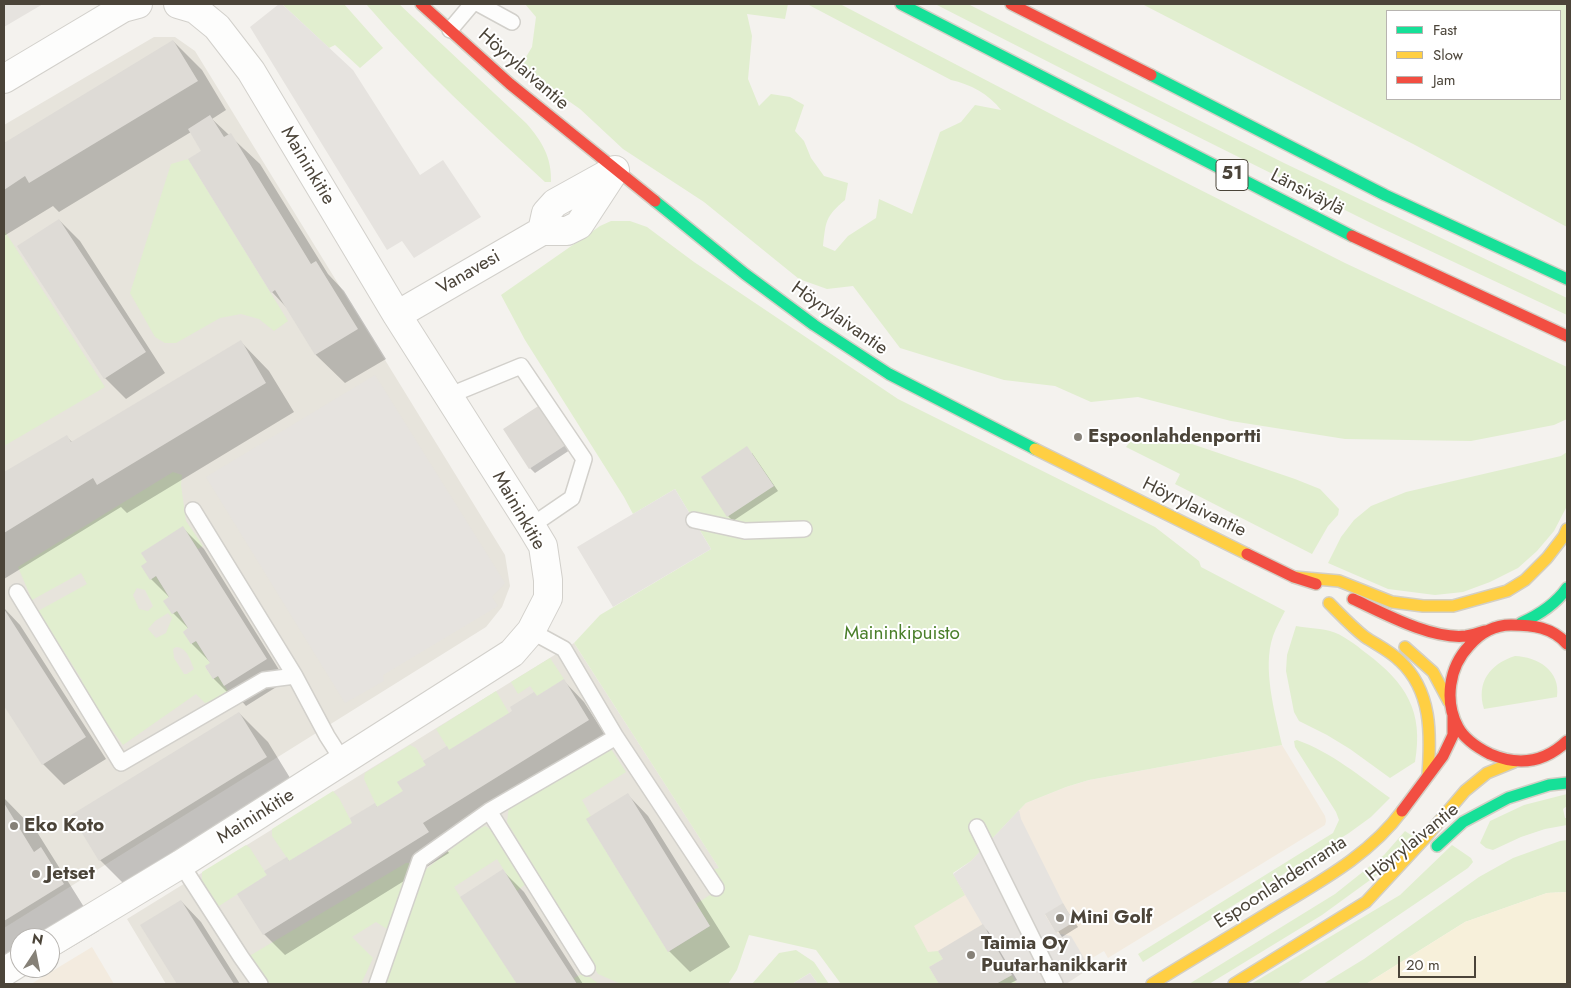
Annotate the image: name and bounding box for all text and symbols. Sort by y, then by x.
legend [1386,10,1561,100]
text: Fast [1433,19,1457,41]
street label: Höyrylaivantie [473,24,573,116]
text: Slow [1433,44,1463,66]
text: Jam [1433,69,1456,91]
street label: Maininkitie [275,123,339,209]
road number: 51 [1216,160,1248,190]
street label: Länsiväylä [1266,165,1348,221]
street label: Vanavesi [433,246,505,300]
street label: Höyrylaivantie [786,277,892,361]
place label: Espoonlahdenportti [1088,426,1261,448]
marker: Espoonlahdenportti [1072,431,1084,443]
street label: Maininkitie [486,468,550,554]
street label: Höyrylaivantie [1138,473,1250,543]
park label: Maininkipuisto [844,623,960,645]
street label: Maininkitie [213,784,299,850]
street label: Höyrylaivantie [1362,799,1464,887]
place label: Eko Koto [24,815,104,837]
marker: Eko Koto [8,820,20,832]
street label: Espoonlahdenranta [1211,832,1351,934]
place label: Jetset [46,863,95,885]
marker: Jetset [30,868,42,880]
place label: Mini Golf [1070,907,1152,929]
marker: Mini Golf [1054,912,1066,924]
north arrow [10,928,60,978]
text: N [30,928,45,950]
place label: Taimia Oy Puutarhanikkarit [981,933,1127,977]
scale bar [1401,946,1478,978]
marker: Taimia Oy Puutarhanikkarit [965,949,977,961]
text: 20 m [1406,954,1440,976]

